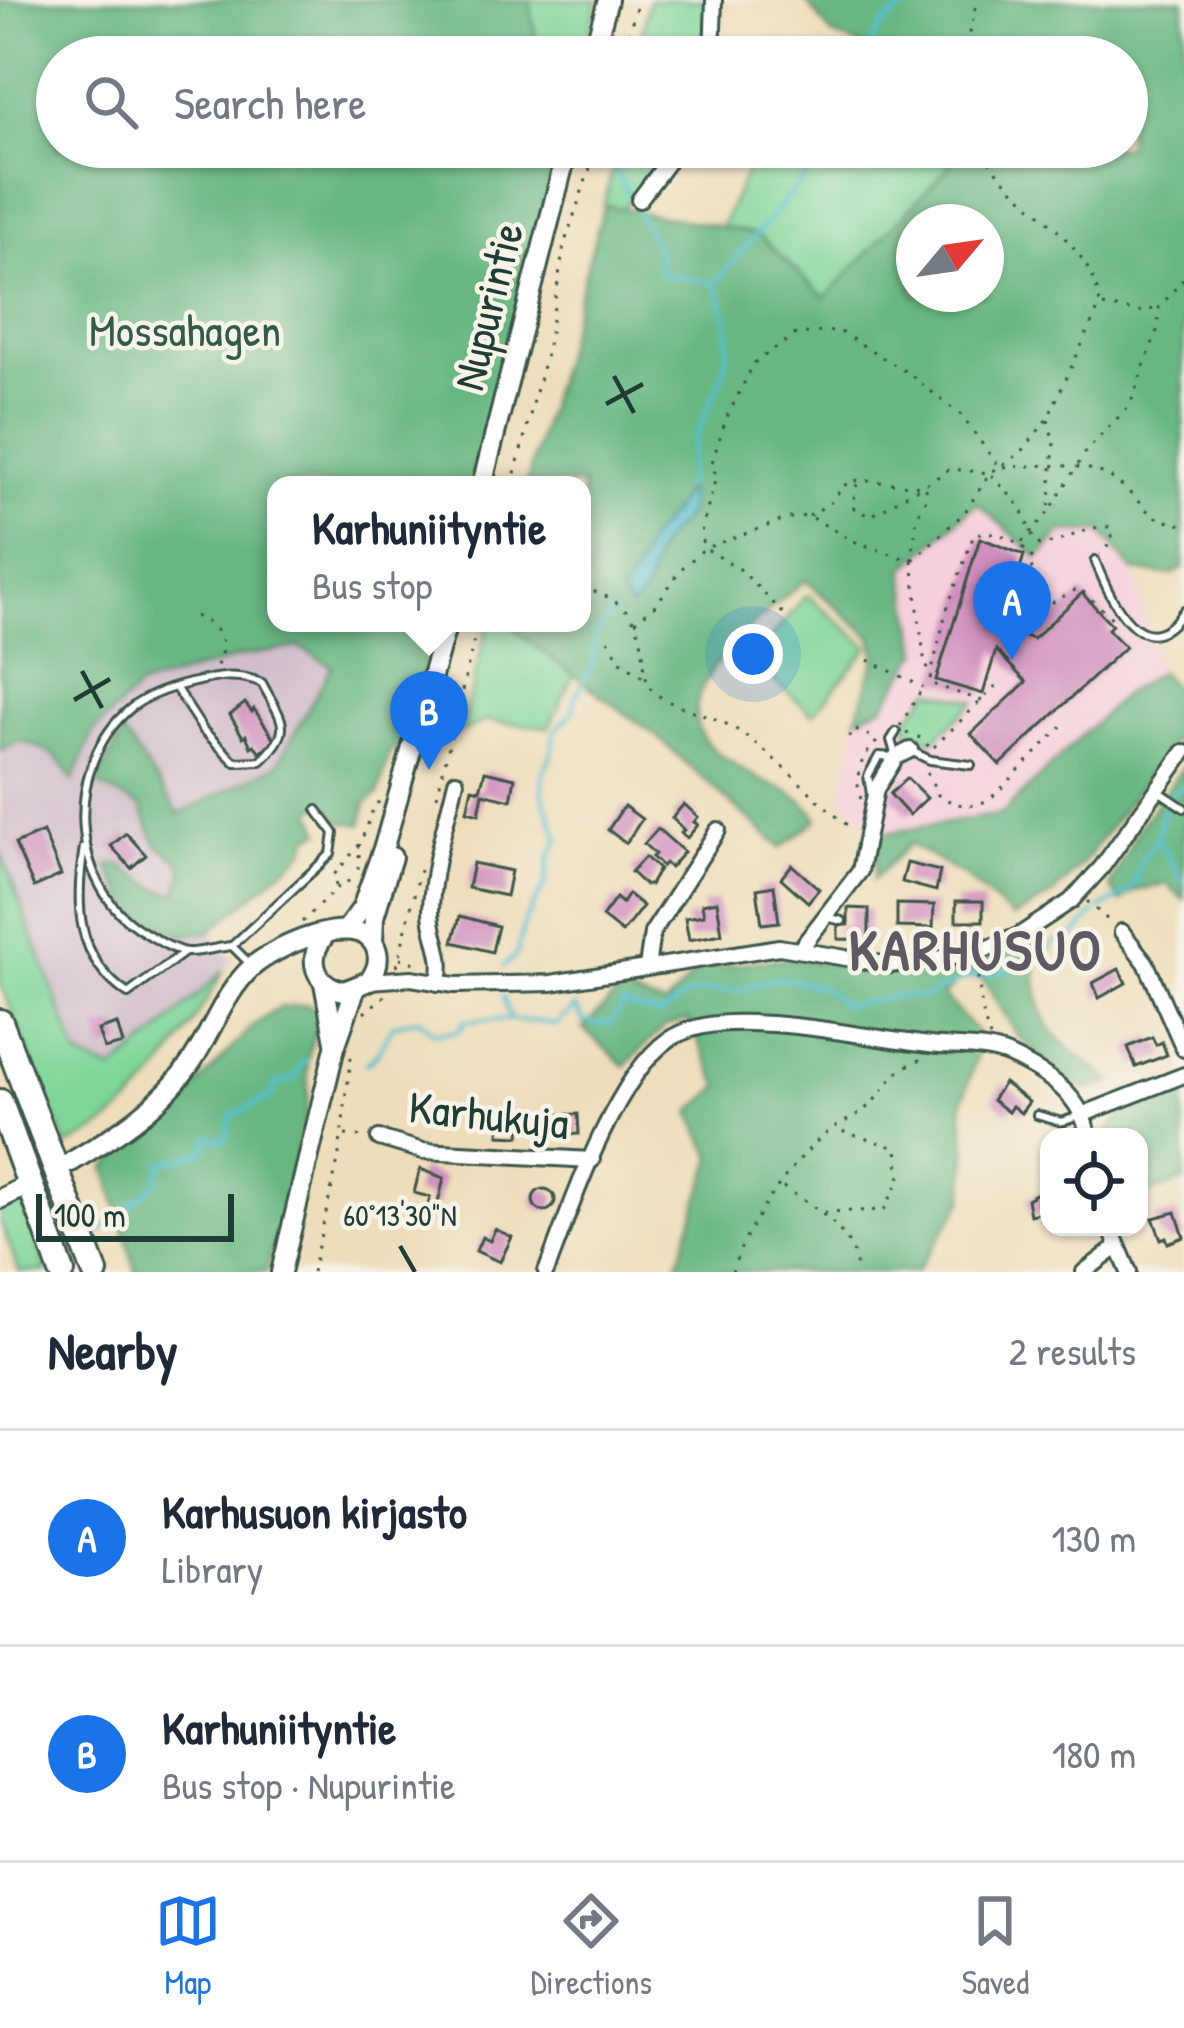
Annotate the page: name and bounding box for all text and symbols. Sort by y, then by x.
search box [36,36,1148,168]
icon: search [78,69,144,135]
text: Search here [174,72,366,133]
north arrow [896,204,1004,312]
street label: Nupurintie [437,216,537,396]
park label: Mossahagen [89,299,281,360]
popup [267,476,591,632]
text: Karhuniityntie [312,497,546,558]
text: Bus stop [312,558,432,611]
pin: A [973,561,1051,660]
your location [723,624,783,684]
pin: B [390,671,468,770]
district label: KARHUSUO [849,911,1103,988]
street label: Karhukuja [406,1075,572,1153]
map controls [1040,1128,1148,1236]
button: locate [1040,1128,1148,1236]
scale bar [36,1188,234,1241]
text: 100 m [54,1193,126,1237]
text: 60°13'30"N [343,1195,457,1235]
text: Nearby [48,1316,178,1385]
text: 2 results [1009,1324,1136,1377]
text: Karhusuon kirjasto [162,1481,467,1542]
text: A [77,1511,97,1564]
text: 130 m [1051,1511,1136,1564]
text: Library [162,1542,263,1595]
text: Karhuniityntie [162,1697,396,1758]
text: B [77,1727,97,1780]
text: 180 m [1052,1727,1136,1780]
text: Bus stop · Nupurintie [162,1758,456,1811]
tab: Map [155,1888,221,2004]
tab: Directions [531,1888,652,2004]
tab: Saved [962,1888,1029,2004]

